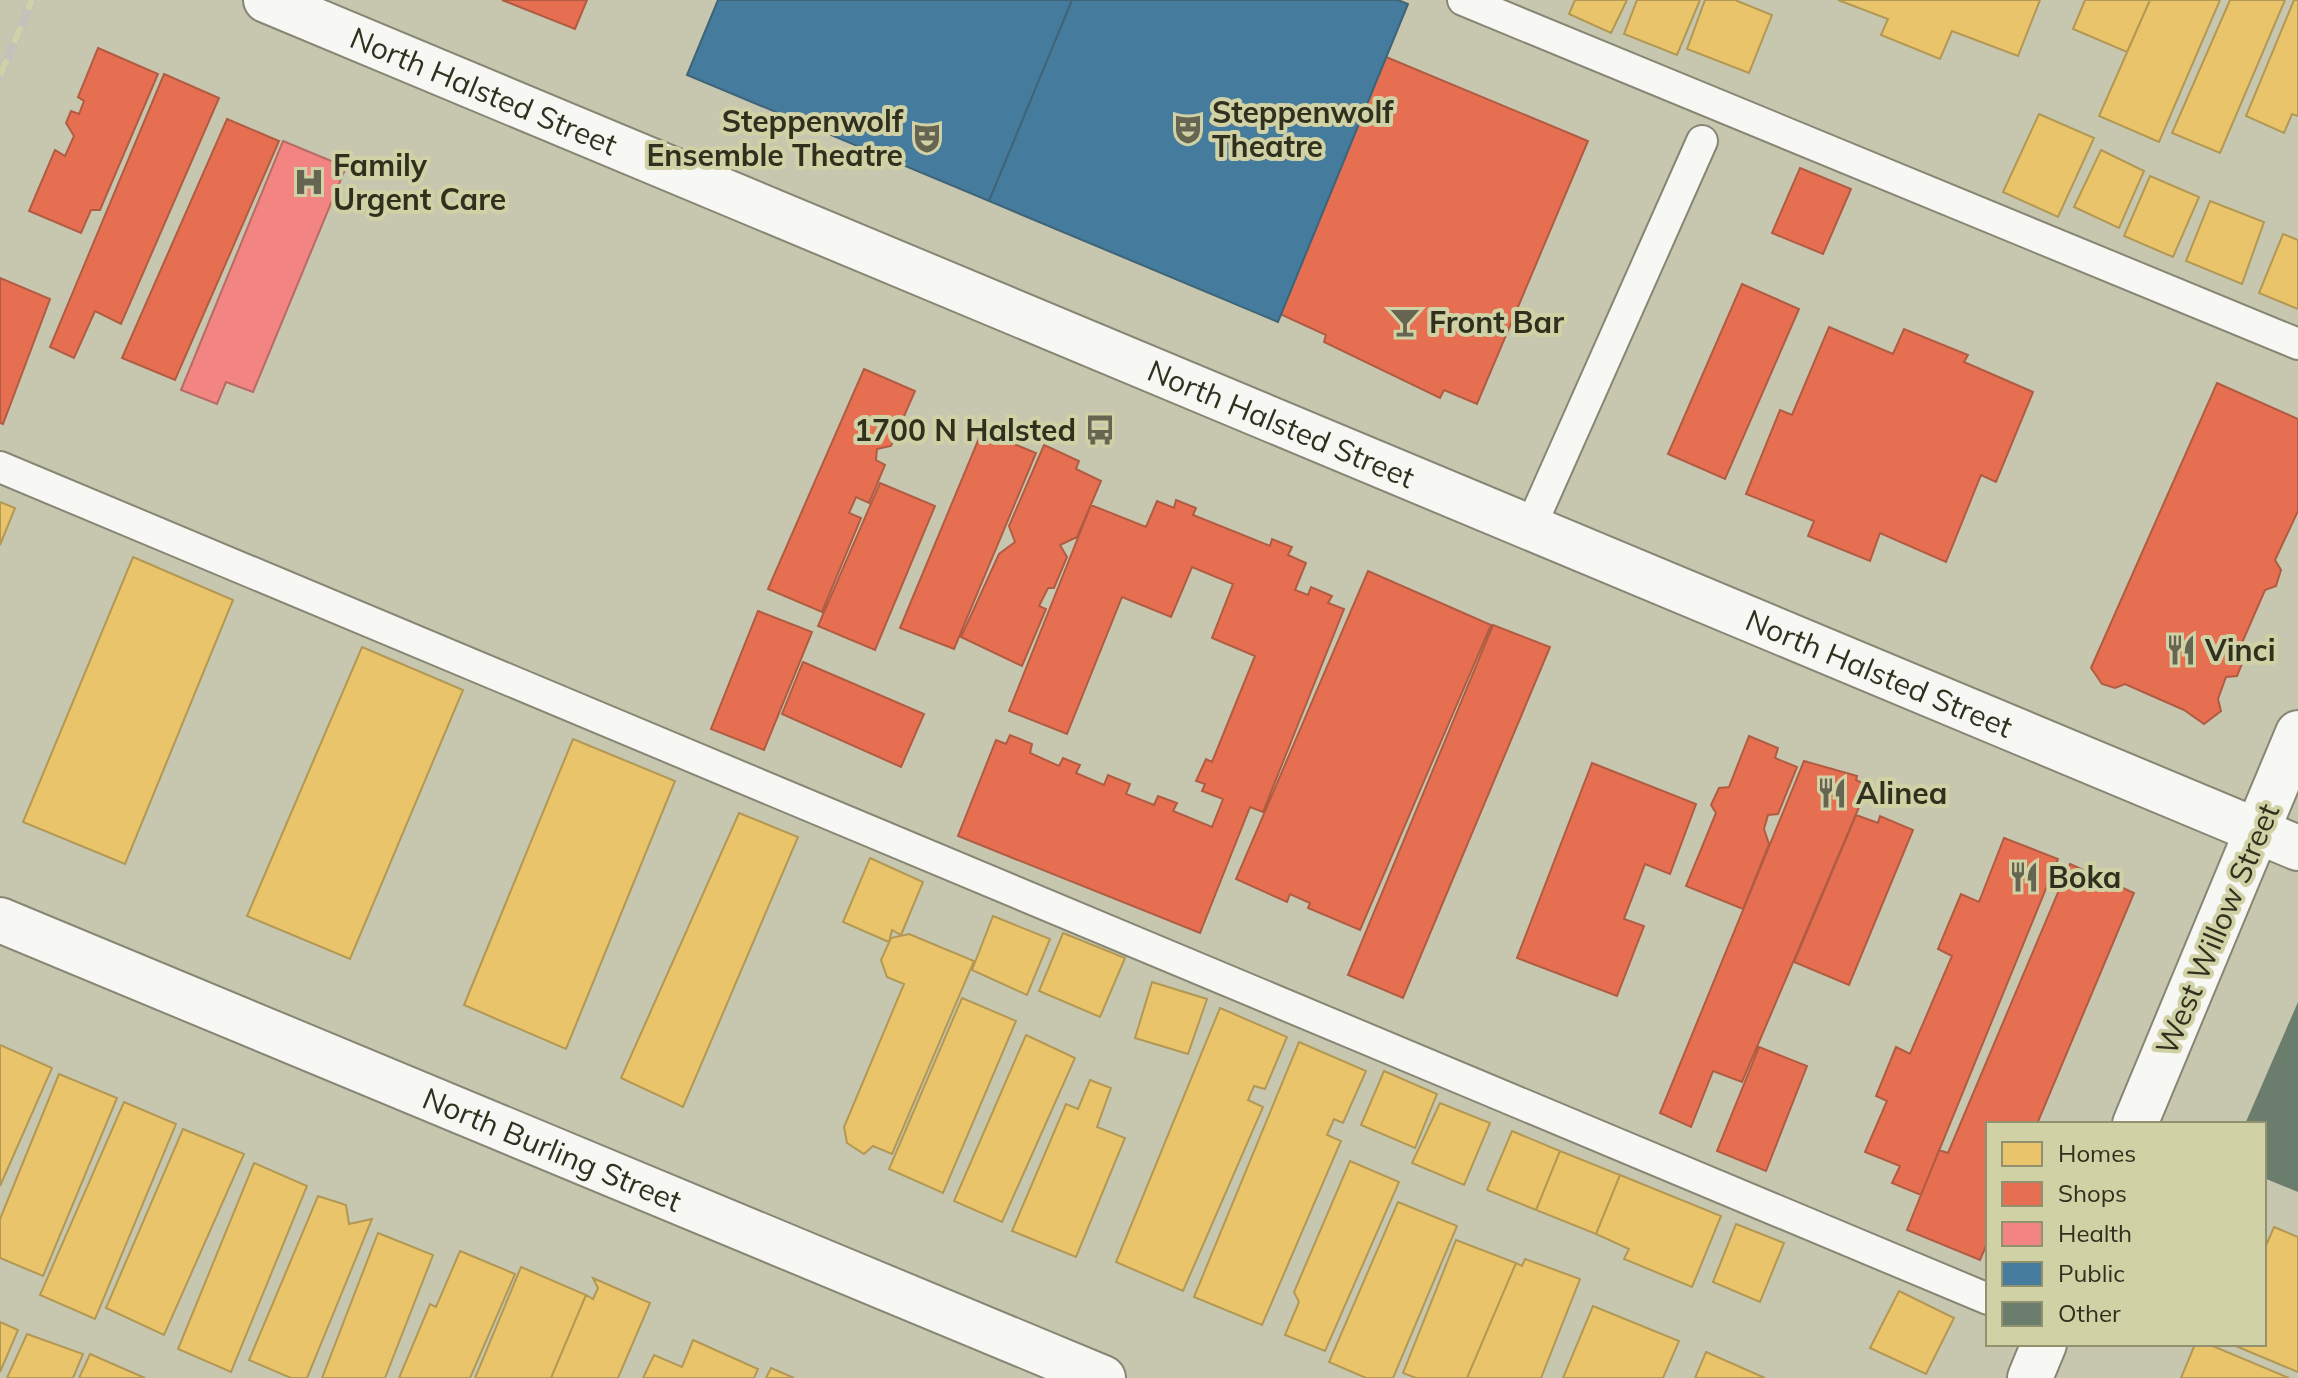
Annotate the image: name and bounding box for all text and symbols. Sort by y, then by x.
street label: North Halsted Street [345,18,623,163]
place label: Steppenwolf Theatre [1212,93,1394,165]
place label: Steppenwolf Ensemble Theatre [646,102,904,174]
theatre icon: Steppenwolf Theatre [1171,112,1205,146]
theatre icon: Steppenwolf Ensemble Theatre [910,121,944,155]
place label: Family Urgent Care [333,146,506,218]
hospital icon: Family Urgent Care [292,165,326,199]
place label: Front Bar [1429,303,1564,341]
bar icon: Front Bar [1388,305,1422,339]
street label: North Halsted Street [1142,351,1420,496]
place label: 1700 N Halsted [854,411,1076,449]
bus stop icon: 1700 N Halsted [1083,413,1117,447]
street label: North Halsted Street [1740,601,2018,746]
place label: Vinci [2204,631,2276,669]
restaurant icon: Vinci [2164,633,2198,667]
place label: Alinea [1856,774,1947,812]
restaurant icon: Alinea [1815,776,1849,810]
street label: West Willow Street [2147,798,2287,1060]
place label: Boka [2048,858,2121,896]
restaurant icon: Boka [2007,860,2041,894]
street label: North Burling Street [417,1079,687,1220]
legend [1986,1122,2266,1346]
text: Homes [2058,1138,2136,1168]
text: Shops [2058,1178,2127,1208]
text: Health [2058,1218,2132,1248]
text: Public [2058,1258,2125,1288]
text: Other [2058,1298,2121,1328]

